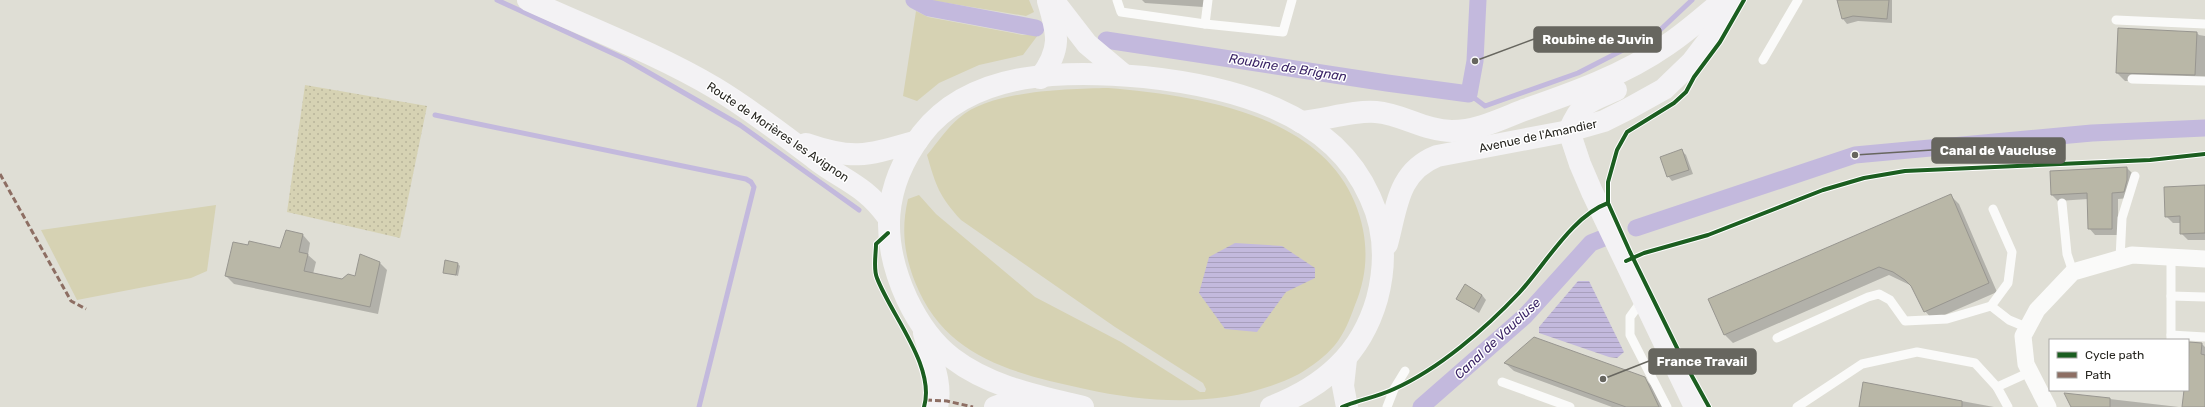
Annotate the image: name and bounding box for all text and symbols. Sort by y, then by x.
callout: Roubine de Juvin [1534,27,1661,52]
text: Roubine de Juvin [1542,32,1654,47]
water label: Roubine de Brignan [1228,51,1348,85]
street label: Route de Morières les Avignon [704,79,852,185]
street label: Avenue de l'Amandier [1478,117,1599,155]
callout: Canal de Vaucluse [1932,138,2065,163]
text: Canal de Vaucluse [1940,143,2057,158]
water label: Canal de Vaucluse [1451,295,1543,382]
legend [2049,339,2189,391]
text: Cycle path [2085,348,2144,362]
callout: France Travail [1649,349,1756,374]
text: France Travail [1657,354,1747,369]
text: Path [2085,368,2111,382]

